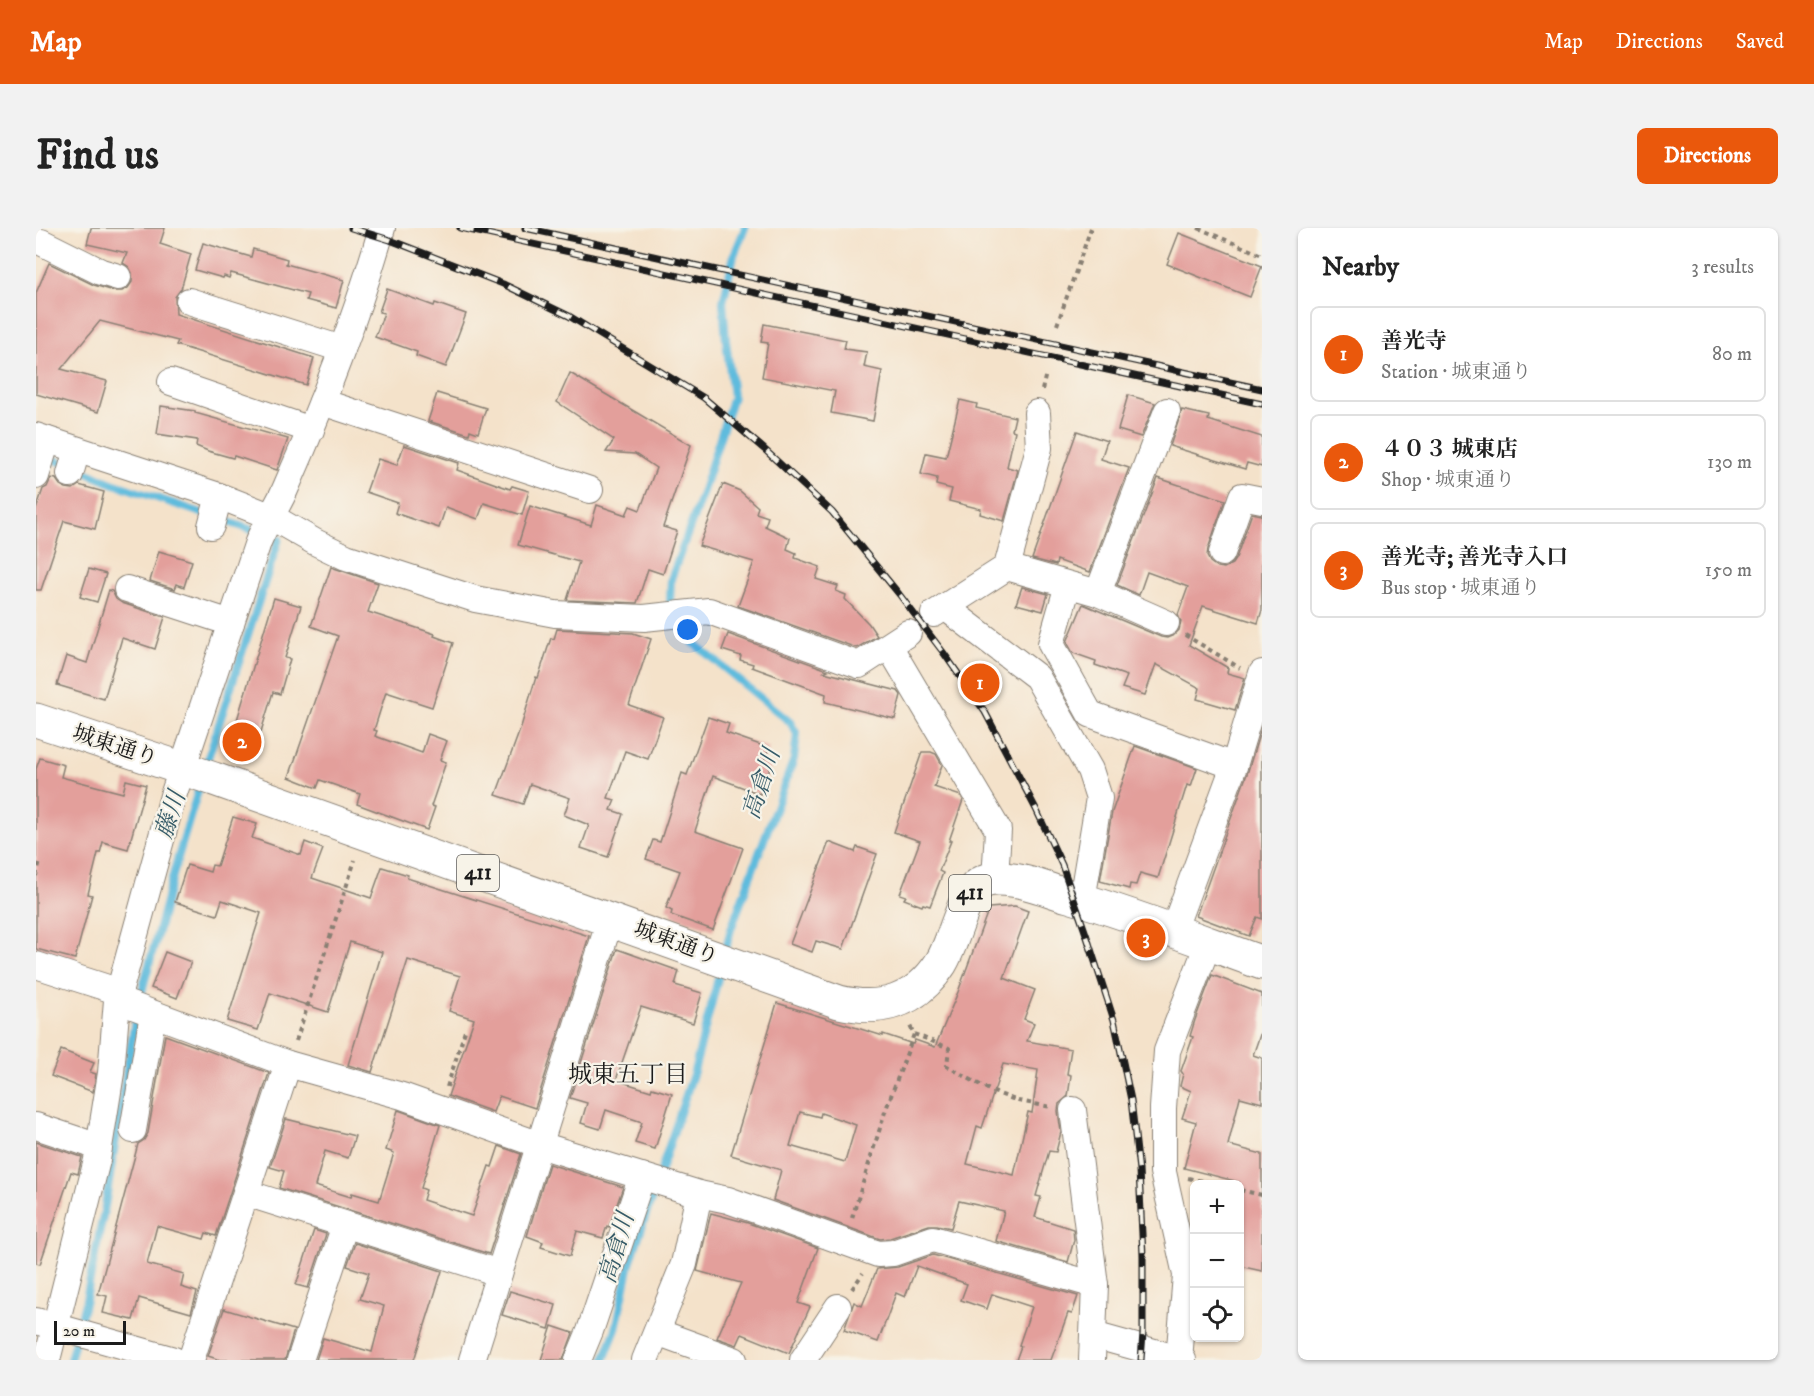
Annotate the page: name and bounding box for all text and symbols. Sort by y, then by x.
text: Map [30,25,82,60]
text: Map [1544,29,1583,55]
text: Directions [1616,29,1703,55]
text: Saved [1736,29,1784,55]
button: Directions [1637,128,1778,184]
text: Find us [36,130,159,182]
text: Nearby [1322,251,1399,284]
text: 3 results [1691,255,1754,280]
text: 善光寺 [1381,328,1447,355]
text: 1 [1340,342,1347,367]
text: 80 m [1712,342,1752,367]
text: Station · 城東通り [1381,360,1532,385]
text: ４０３ 城東店 [1381,436,1518,463]
text: 2 [1339,450,1348,475]
text: 130 m [1707,450,1752,475]
text: Shop · 城東通り [1381,468,1515,493]
text: 善光寺; 善光寺入口 [1381,544,1568,571]
text: 3 [1340,558,1347,583]
text: 150 m [1705,558,1752,583]
text: Bus stop · 城東通り [1381,576,1541,601]
your location [673,615,702,644]
pin: 1 [960,660,1000,706]
street label: 城東通り [69,720,161,772]
pin: 2 [222,720,262,764]
water label: 高倉川 [737,742,788,823]
water label: 藤川 [149,785,194,842]
road number: 411 [457,855,499,891]
road number: 411 [949,875,991,911]
street label: 城東通り [630,915,722,971]
pin: 3 [1126,916,1166,960]
district label: 城東五丁目 [568,1060,688,1090]
map controls [1190,1180,1244,1342]
button: + [1190,1180,1244,1234]
water label: 高倉川 [593,1206,642,1287]
button: − [1190,1234,1244,1288]
button: locate [1190,1288,1244,1342]
scale bar [54,1318,126,1346]
text: 20 m [63,1321,95,1341]

